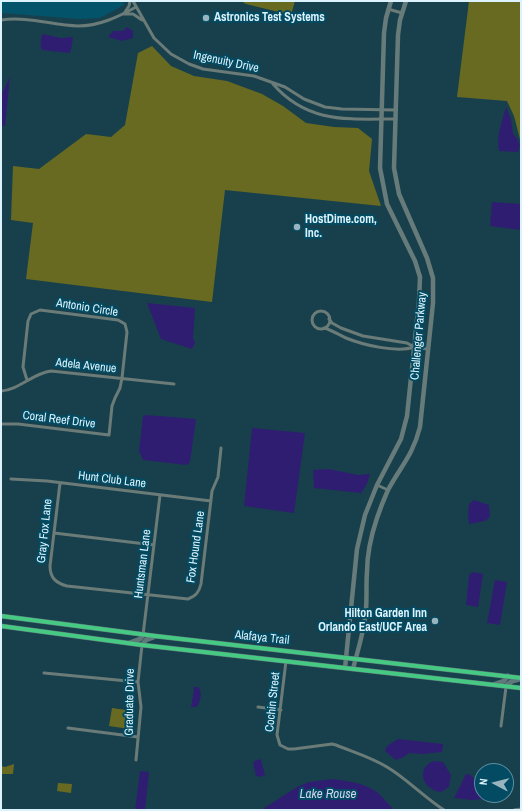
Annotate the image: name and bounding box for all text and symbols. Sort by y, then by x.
place label: Astronics Test Systems [214,11,325,25]
marker: Astronics Test Systems [201,13,211,23]
street label: Ingenuity Drive [192,48,260,76]
place label: HostDime.com, Inc. [305,213,377,241]
marker: HostDime.com, Inc. [292,222,302,232]
street label: Challenger Parkway [408,292,430,380]
street label: Antonio Circle [55,296,119,320]
street label: Adela Avenue [55,356,117,376]
street label: Coral Reef Drive [22,408,96,432]
street label: Hunt Club Lane [77,469,147,491]
street label: Gray Fox Lane [34,498,56,564]
street label: Fox Hound Lane [184,510,208,584]
street label: Huntsman Lane [132,529,154,599]
place label: Hilton Garden Inn Orlando East/UCF Area [318,607,427,635]
marker: Hilton Garden Inn Orlando East/UCF Area [430,616,440,626]
street label: Alafaya Trail [234,628,290,648]
street label: Graduate Drive [122,668,138,736]
street label: Cochin Street [263,671,283,733]
north arrow [474,763,514,803]
text: N [476,778,490,786]
water label: Lake Rouse [300,787,356,803]

